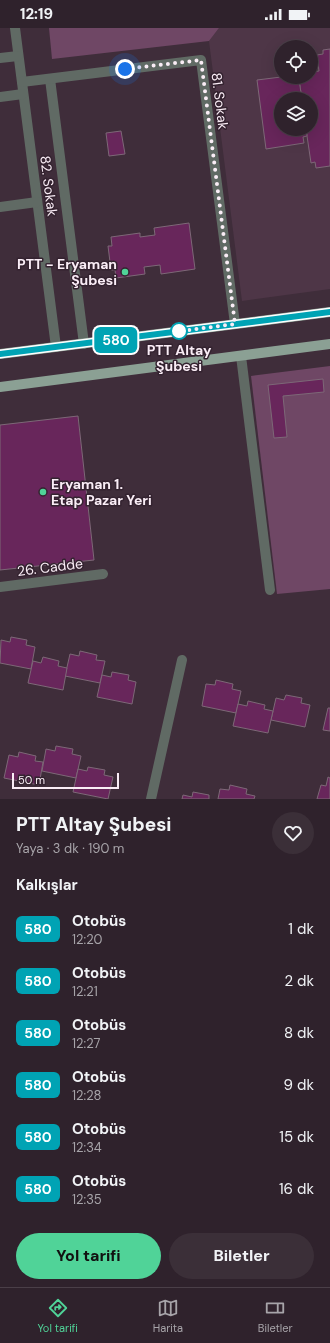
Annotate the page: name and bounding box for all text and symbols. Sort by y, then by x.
text: 12:19 [20,4,53,24]
map controls [274,40,318,136]
button: locate [274,40,318,84]
your location [115,59,135,79]
street label: 81. Sokak [208,72,232,130]
button: layers [274,92,318,136]
street label: 82. Sokak [36,155,62,217]
place label: PTT - Eryaman Şubesi [17,255,117,289]
marker: PTT - Eryaman Şubesi [120,267,130,277]
marker: PTT Altay Şubesi [170,322,188,340]
line badge: 580 [93,327,139,353]
text: 580 [102,331,130,349]
place label: PTT Altay Şubesi [147,341,212,375]
place label: Eryaman 1. Etap Pazar Yeri [51,475,152,509]
marker: Eryaman 1. Etap Pazar Yeri [38,487,48,497]
street label: 26. Cadde [16,554,84,580]
scale bar [12,771,119,790]
text: 50 m [18,773,45,787]
text: PTT Altay Şubesi [16,812,171,837]
button: heart [272,812,314,854]
text: Yaya · 3 dk · 190 m [16,840,124,857]
text: Kalkışlar [16,875,78,895]
text: Otobüs [72,911,126,931]
text: 1 dk [288,919,314,939]
text: 580 [24,920,52,938]
text: 12:20 [72,931,102,948]
text: Otobüs [72,963,126,983]
text: 2 dk [284,971,314,991]
text: 580 [24,972,52,990]
text: 12:21 [72,983,98,1000]
text: Otobüs [72,1015,126,1035]
text: 8 dk [284,1023,314,1043]
text: 580 [24,1024,52,1042]
text: 12:27 [72,1035,100,1052]
text: Otobüs [72,1067,126,1087]
text: 9 dk [284,1075,314,1095]
text: 580 [24,1076,52,1094]
text: 12:28 [72,1087,101,1104]
text: Otobüs [72,1119,126,1139]
text: 15 dk [279,1127,314,1147]
text: 580 [24,1128,52,1146]
text: 12:34 [72,1139,102,1156]
text: Otobüs [72,1171,126,1191]
text: 16 dk [279,1179,314,1199]
text: 580 [24,1180,52,1198]
text: 12:35 [72,1191,102,1208]
button: Yol tarifi [16,1233,161,1279]
button: Biletler [169,1233,314,1279]
tab: Yol tarifi [37,1297,78,1335]
tab: Harita [153,1297,183,1335]
tab: Biletler [258,1297,293,1335]

